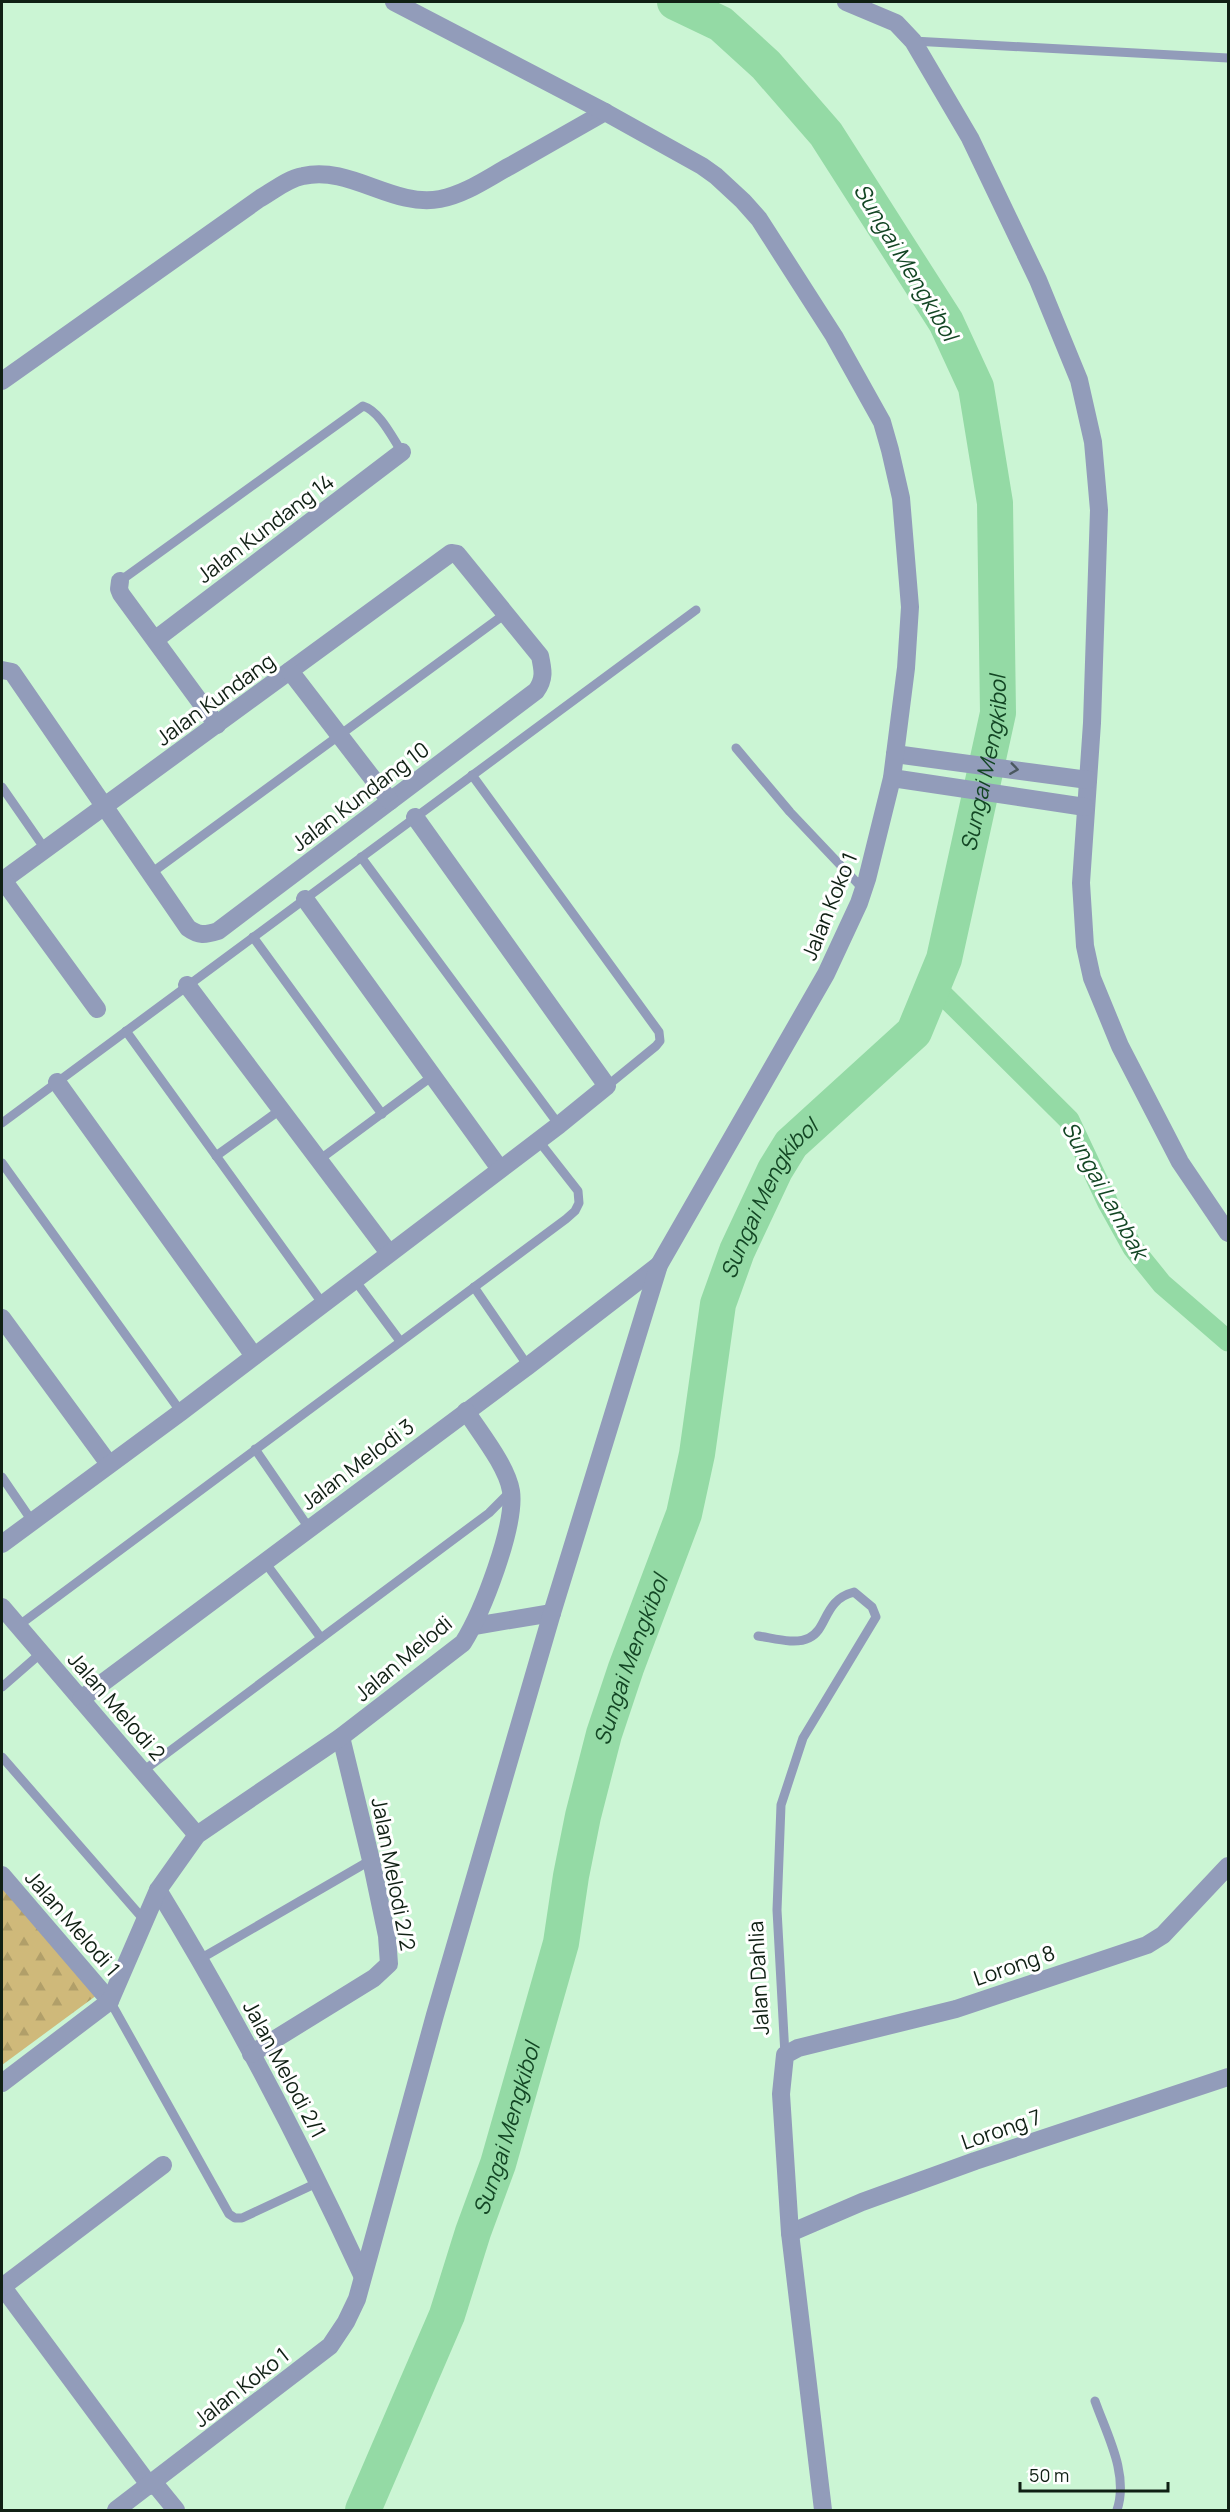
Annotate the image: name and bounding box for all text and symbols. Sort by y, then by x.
water label: Sungai Mengkibol [847,178,966,349]
street label: Jalan Kundang 14 [191,467,339,589]
street label: Jalan Kundang [150,646,280,752]
water label: Sungai Mengkibol [953,672,1014,854]
street label: Jalan Kundang 10 [285,735,435,857]
one-way arrow [1009,762,1018,774]
street label: Jalan Koko 1 [795,848,863,964]
water label: Sungai Mengkibol [713,1110,826,1282]
water label: Sungai Lambak [1055,1116,1157,1267]
street label: Jalan Melodi 3 [295,1412,419,1516]
water label: Sungai Mengkibol [587,1568,676,1748]
street label: Jalan Melodi [348,1609,458,1707]
street label: Jalan Melodi 2 [62,1646,172,1766]
street label: Jalan Melodi 2/2 [365,1795,423,1953]
street label: Jalan Melodi 1 [19,1864,127,1982]
street label: Jalan Dahlia [741,1920,775,2036]
street label: Lorong 8 [970,1938,1058,1992]
street label: Jalan Melodi 2/1 [237,1995,333,2143]
water label: Sungai Mengkibol [466,2036,548,2219]
street label: Lorong 7 [957,2102,1045,2156]
street label: Jalan Koko 1 [188,2341,294,2433]
scale bar [1020,2455,1168,2493]
text: 50 m [1029,2463,1069,2487]

